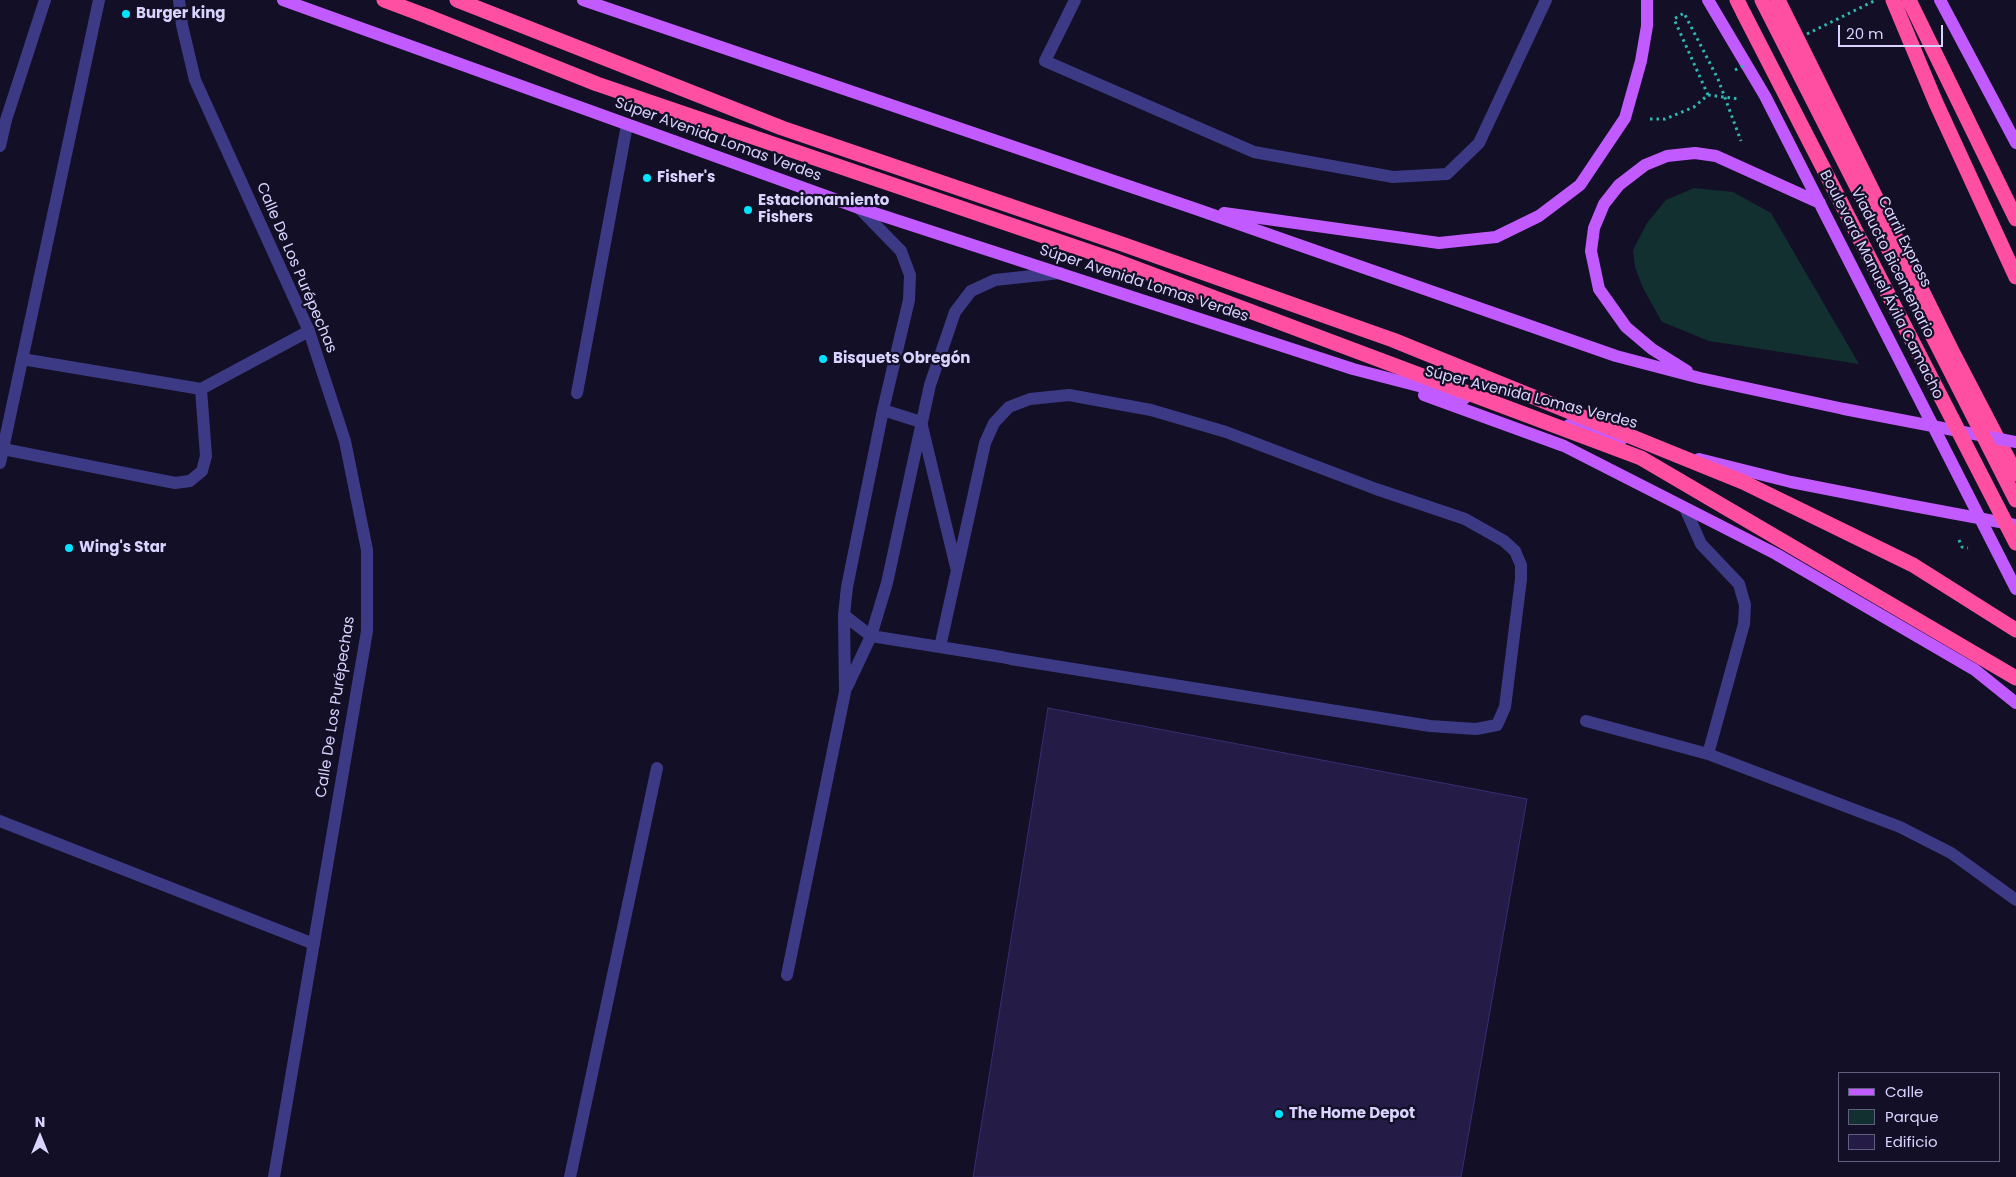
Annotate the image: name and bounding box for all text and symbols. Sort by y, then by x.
place label: Burger king [136,5,225,23]
marker: Burger king [120,8,132,20]
scale bar [1841,15,1946,47]
text: 20 m [1846,23,1884,44]
street label: Súper Avenida Lomas Verdes [612,94,824,186]
street label: Boulevard Manuel Ávila Camacho [1815,167,1947,403]
place label: Fisher's [657,169,715,187]
marker: Fisher's [641,172,653,184]
street label: Calle De Los Purépechas [252,180,340,356]
street label: Viaducto Bicentenario [1846,185,1938,341]
place label: Estacionamiento Fishers [758,192,889,227]
street label: Carril Express [1873,193,1935,291]
marker: Estacionamiento Fishers [742,204,754,216]
street label: Súper Avenida Lomas Verdes [1037,242,1251,326]
place label: Bisquets Obregón [833,350,970,368]
marker: Bisquets Obregón [817,353,829,365]
street label: Súper Avenida Lomas Verdes [1423,363,1639,433]
place label: Wing's Star [79,539,166,557]
marker: Wing's Star [63,542,75,554]
street label: Calle De Los Purépechas [313,615,359,799]
legend [1838,1072,2001,1162]
text: Calle [1885,1081,1923,1102]
place label: The Home Depot [1289,1105,1415,1123]
text: Parque [1885,1106,1938,1127]
marker: The Home Depot [1273,1108,1285,1120]
north arrow [15,1112,65,1162]
text: N [35,1112,45,1132]
text: Edificio [1885,1131,1938,1152]

